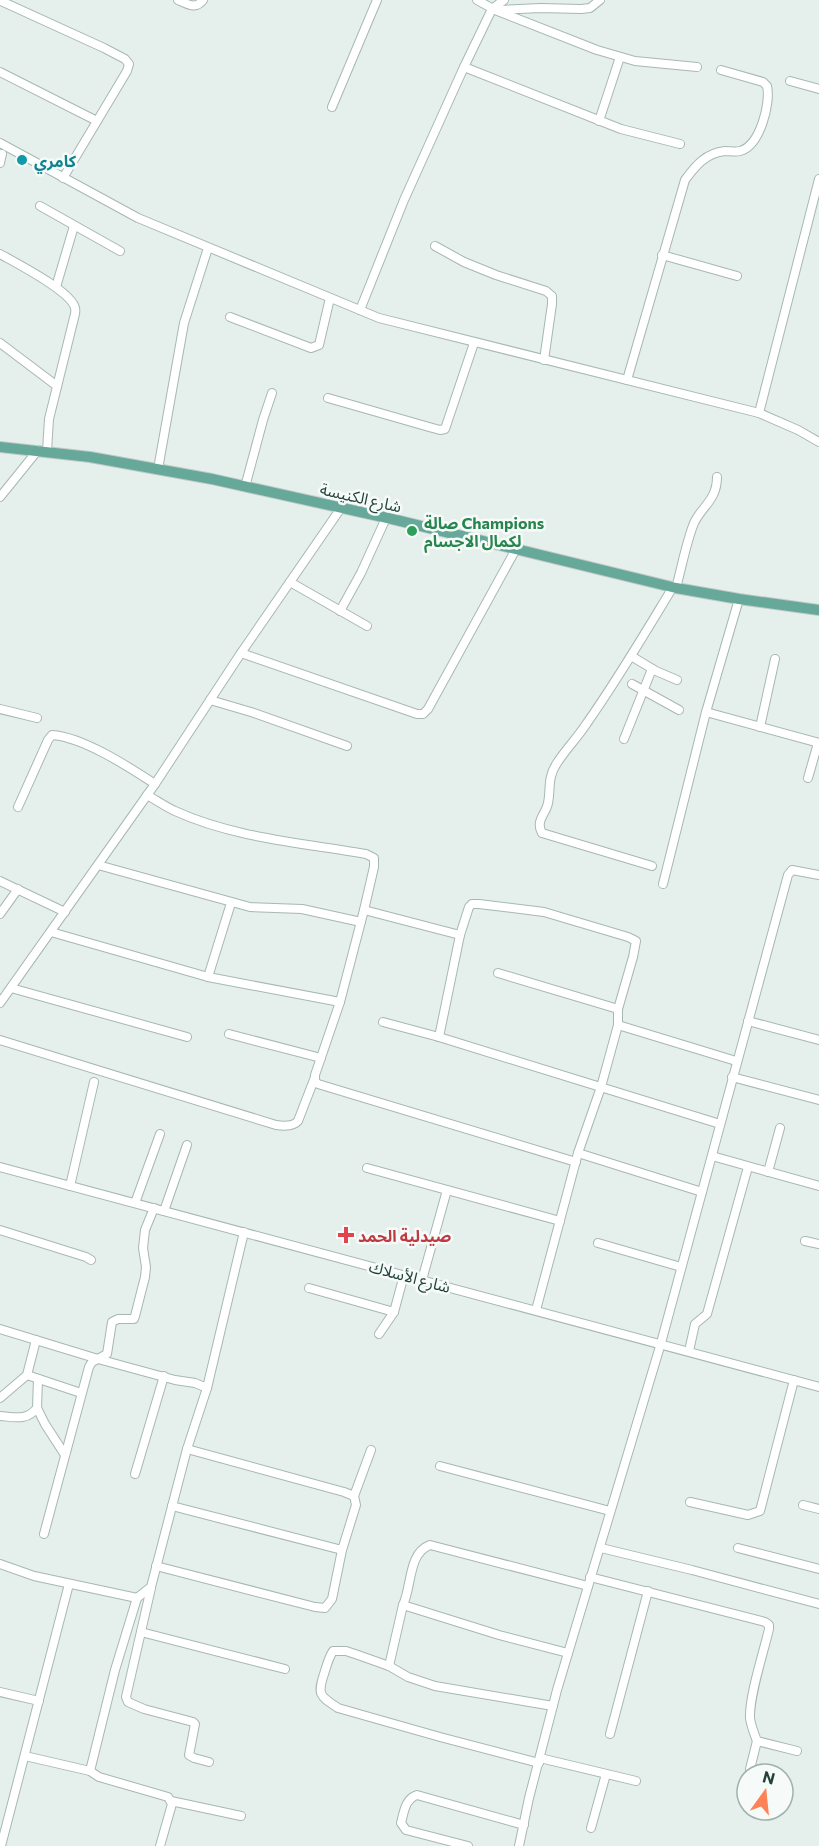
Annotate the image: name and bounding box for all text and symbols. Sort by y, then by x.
place label: كامري [34,151,77,174]
marker: كامري [15,153,29,167]
street label: شارع الكنيسة [317,478,404,520]
place label: صالة Champions لكمال الاجسام [424,513,544,553]
marker: صالة Champions لكمال الاجسام [405,524,419,538]
place label: صيدلية الحمد [358,1226,451,1246]
marker: صيدلية الحمد [339,1228,353,1242]
street label: شارع الأسلاك [366,1256,453,1300]
north arrow [735,1762,795,1822]
text: N [761,1766,777,1788]

